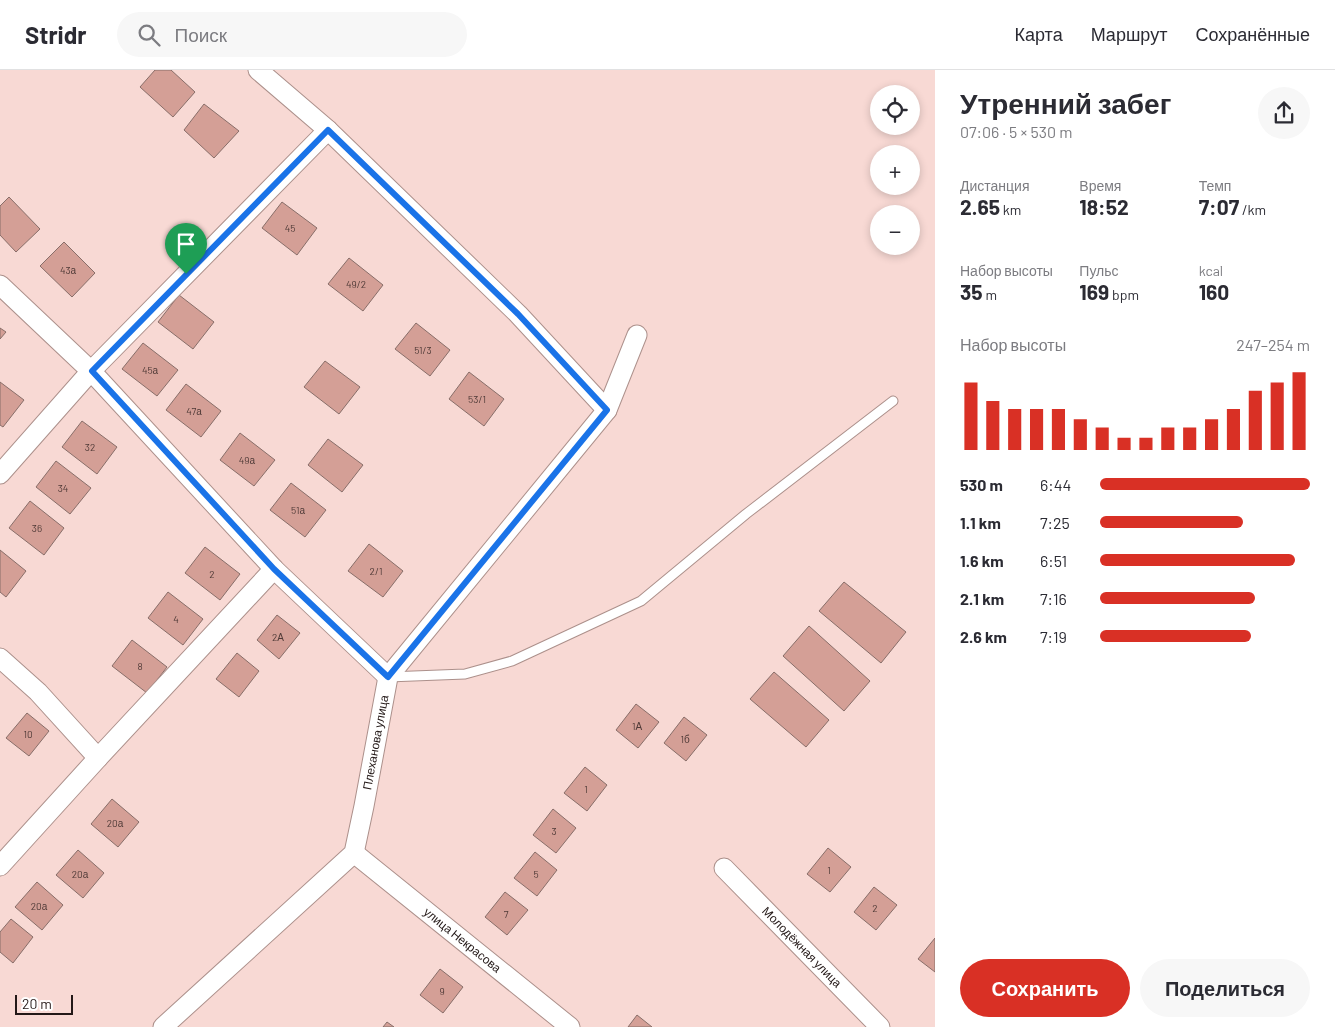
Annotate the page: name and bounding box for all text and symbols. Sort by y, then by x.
search box [117,12,467,57]
text: Stridr [25,20,87,49]
icon: search [135,21,163,49]
text: Поиск [175,23,227,46]
text: Карта [1015,23,1063,45]
text: Маршрут [1091,23,1167,45]
text: Сохранённые [1195,23,1310,45]
map controls [870,85,920,255]
button: locate [870,85,920,135]
text: Утренний забег [960,86,1171,120]
button: share [1258,87,1310,139]
text: 07:06 · 5 × 530 m [960,122,1072,141]
button: + [870,145,920,195]
text: Дистанция [960,177,1030,194]
text: Время [1079,177,1121,194]
text: Темп [1199,177,1231,194]
text: 2.65 [960,194,1000,219]
text: 18:52 [1079,194,1129,219]
text: 7:07 [1199,194,1239,219]
text: km [1000,201,1021,218]
text: /km [1239,201,1266,218]
button: − [870,205,920,255]
house number: 45 [285,222,295,234]
pin [165,223,207,274]
icon: arrive [172,230,200,258]
text: Набор высоты [960,262,1053,279]
text: Пульс [1079,262,1119,279]
text: kcal [1199,262,1223,279]
house number: 43а [60,264,77,276]
house number: 49/2 [346,278,366,290]
text: 35 [960,279,983,304]
text: 169 [1079,279,1109,304]
text: 160 [1199,279,1229,304]
text: m [983,286,997,303]
text: bpm [1109,286,1139,303]
text: Набор высоты [960,335,1066,354]
text: 247–254 m [1236,335,1310,354]
house number: 51/3 [414,344,432,356]
house number: 45а [142,364,159,376]
house number: 53/1 [468,393,486,405]
house number: 47а [186,405,202,417]
house number: 32 [85,441,95,453]
house number: 49а [239,454,256,466]
text: 530 m [960,475,1003,494]
text: 6:44 [1040,475,1071,494]
house number: 34 [58,482,68,494]
house number: 51а [291,504,305,516]
text: 1.1 km [960,513,1001,532]
text: 7:25 [1040,513,1070,532]
house number: 36 [32,522,42,534]
text: 1.6 km [960,551,1004,570]
text: 6:51 [1040,551,1067,570]
house number: 2/1 [370,565,382,577]
house number: 2 [209,568,215,580]
text: 2.1 km [960,589,1004,608]
text: 7:16 [1040,589,1067,608]
house number: 4 [173,613,179,625]
text: 2.6 km [960,627,1007,646]
text: 7:19 [1040,627,1067,646]
house number: 2А [272,631,284,643]
house number: 8 [137,660,143,672]
street label: Плеханова улица [359,693,391,791]
house number: 1А [632,720,642,732]
house number: 10 [23,728,33,740]
house number: 1б [680,733,690,745]
house number: 1 [584,783,588,795]
house number: 20а [107,817,124,829]
house number: 3 [551,825,557,837]
house number: 1 [827,864,831,876]
house number: 20а [72,868,89,880]
house number: 5 [533,868,539,880]
house number: 20а [31,900,48,912]
house number: 2 [872,902,878,914]
street label: Молодёжная улица [760,903,845,990]
street label: улица Некрасова [421,904,505,975]
house number: 7 [504,908,509,920]
button: Сохранить [960,959,1130,1017]
button: Поделиться [1140,959,1310,1017]
house number: 9 [439,985,445,997]
scale bar [15,992,72,1015]
text: 20 m [22,995,52,1012]

